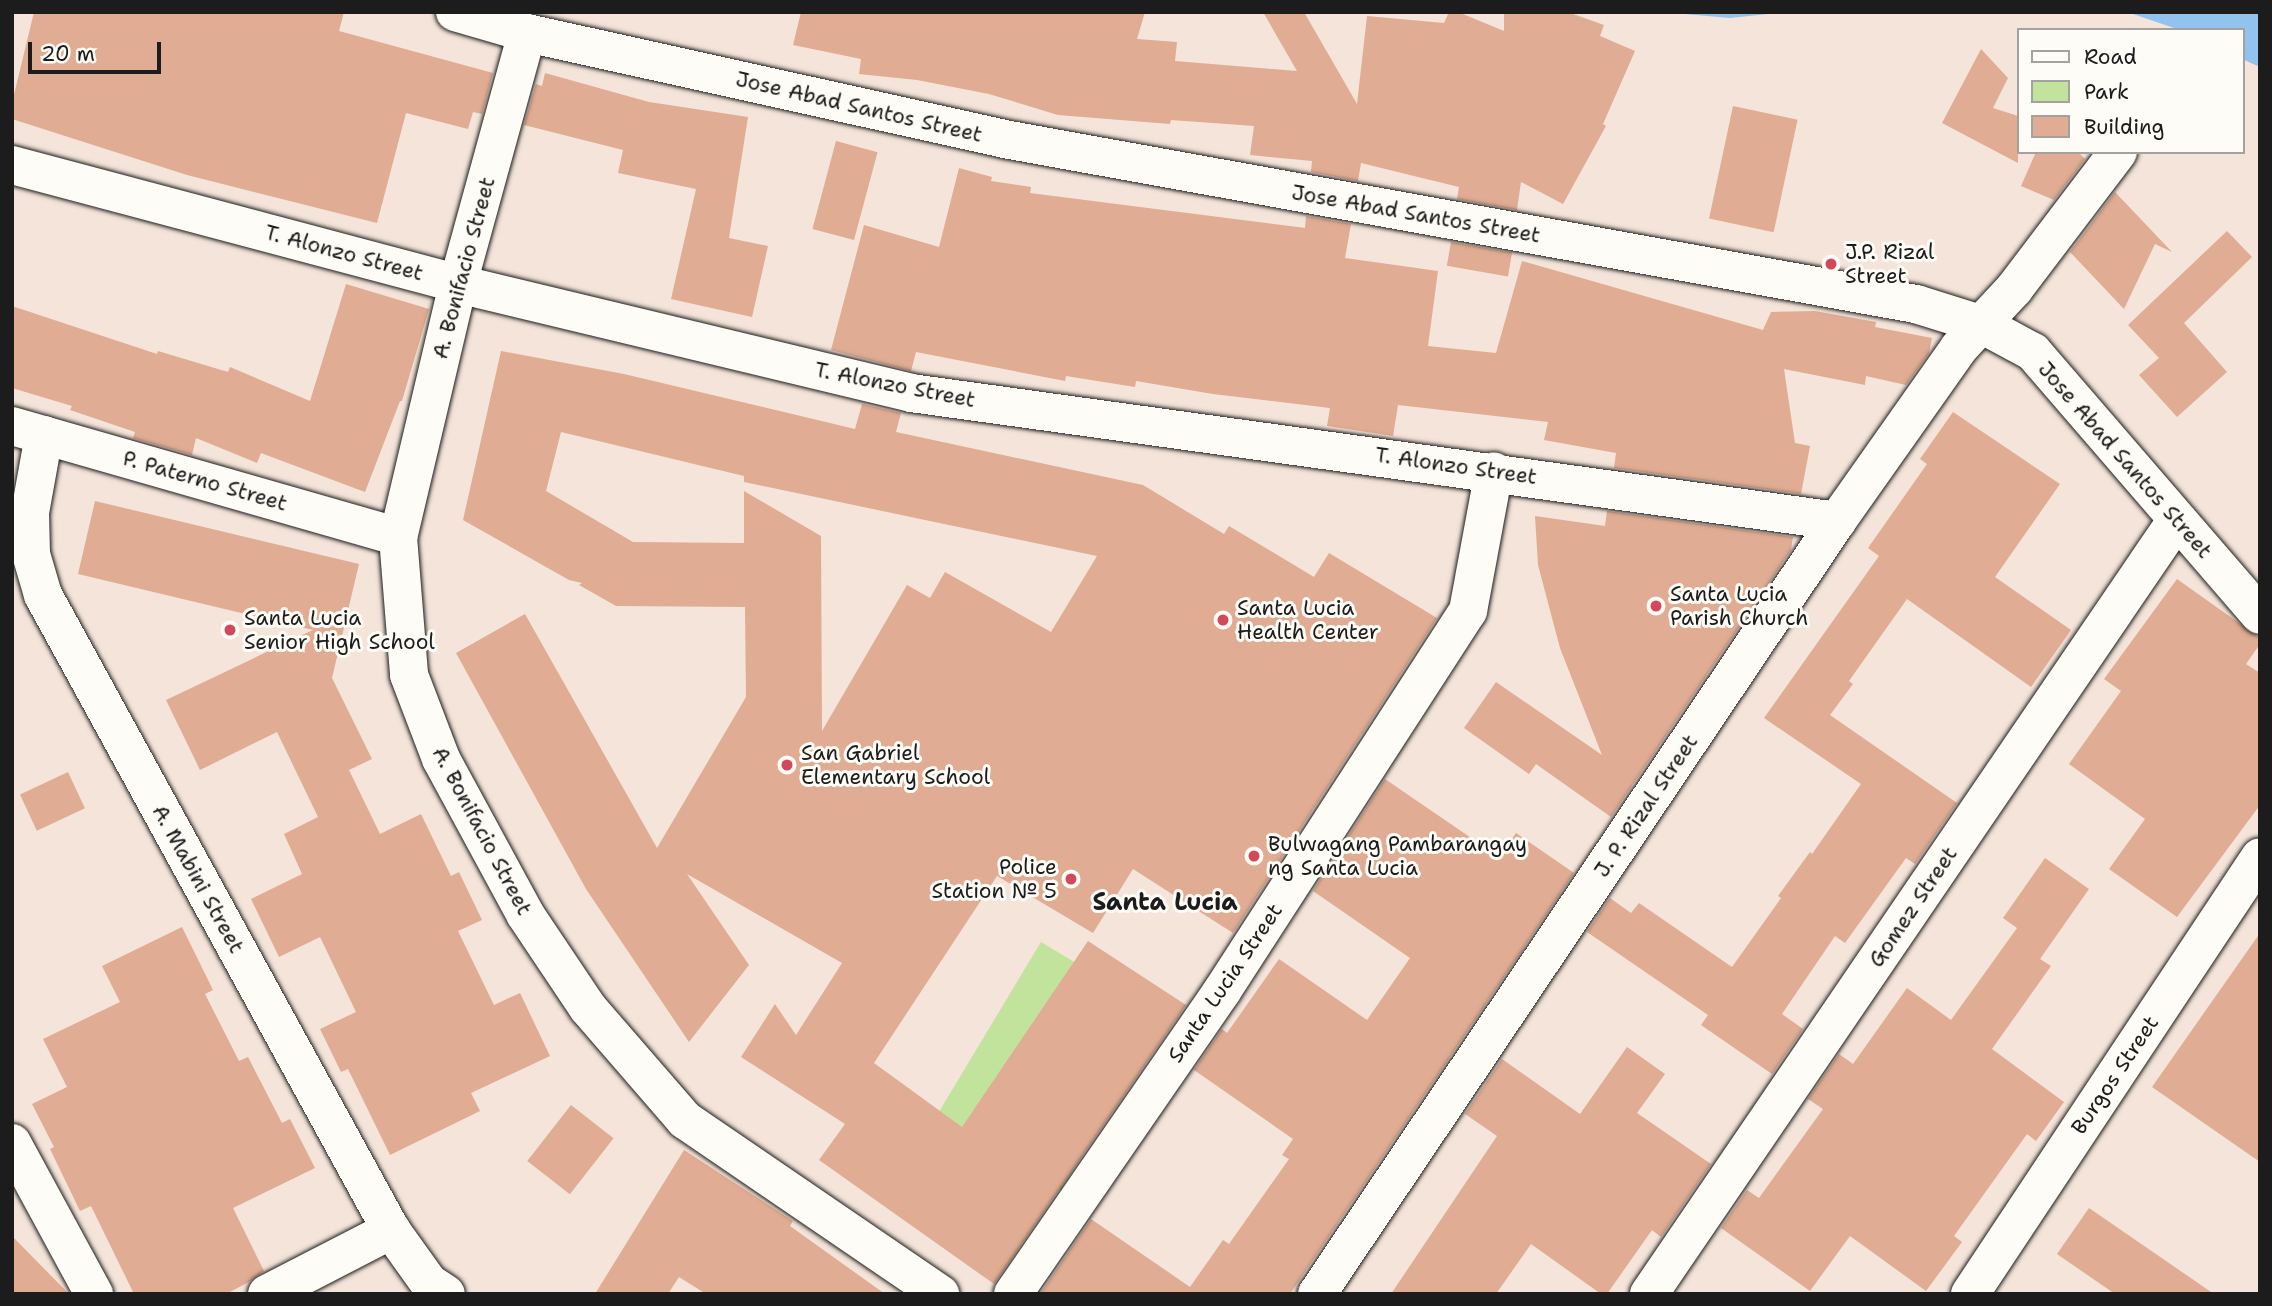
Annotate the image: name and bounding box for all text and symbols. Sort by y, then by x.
scale bar [32,28,164,72]
legend [2016,28,2244,154]
text: 20 m [41,40,95,68]
text: Road [2084,43,2137,71]
street label: Jose Abad Santos Street [733,66,985,148]
text: Park [2084,78,2129,106]
text: Building [2084,113,2164,141]
street label: A. Bonifacio Street [428,174,500,362]
street label: Jose Abad Santos Street [1290,180,1542,248]
street label: T. Alonzo Street [262,220,426,286]
place label: J.P. Rizal Street [1845,239,1934,289]
marker: J.P. Rizal Street [1823,256,1839,272]
street label: T. Alonzo Street [813,357,977,413]
street label: Jose Abad Santos Street [2033,357,2217,563]
street label: T. Alonzo Street [1374,442,1538,490]
street label: P. Paterno Street [120,446,290,516]
place label: Santa Lucia Parish Church [1670,581,1808,631]
place label: Santa Lucia Health Center [1237,595,1379,645]
marker: Santa Lucia Parish Church [1648,598,1664,614]
place label: Santa Lucia Senior High School [244,605,435,655]
marker: Santa Lucia Health Center [1215,612,1231,628]
marker: Santa Lucia Senior High School [222,622,238,638]
street label: J. P. Rizal Street [1589,730,1703,882]
place label: San Gabriel Elementary School [801,740,990,790]
street label: A. Bonifacio Street [427,742,537,920]
marker: San Gabriel Elementary School [779,757,795,773]
street label: A. Mabini Street [147,800,249,958]
place label: Bulwagang Pambarangay ng Santa Lucia [1268,831,1527,881]
street label: Gomez Street [1864,842,1962,972]
marker: Bulwagang Pambarangay ng Santa Lucia [1246,848,1262,864]
place label: Police Station № 5 [932,854,1057,904]
marker: Police Station № 5 [1063,871,1079,887]
district label: Santa Lucia [1092,889,1238,917]
street label: Santa Lucia Street [1162,899,1288,1067]
street label: Burgos Street [2066,1011,2164,1139]

